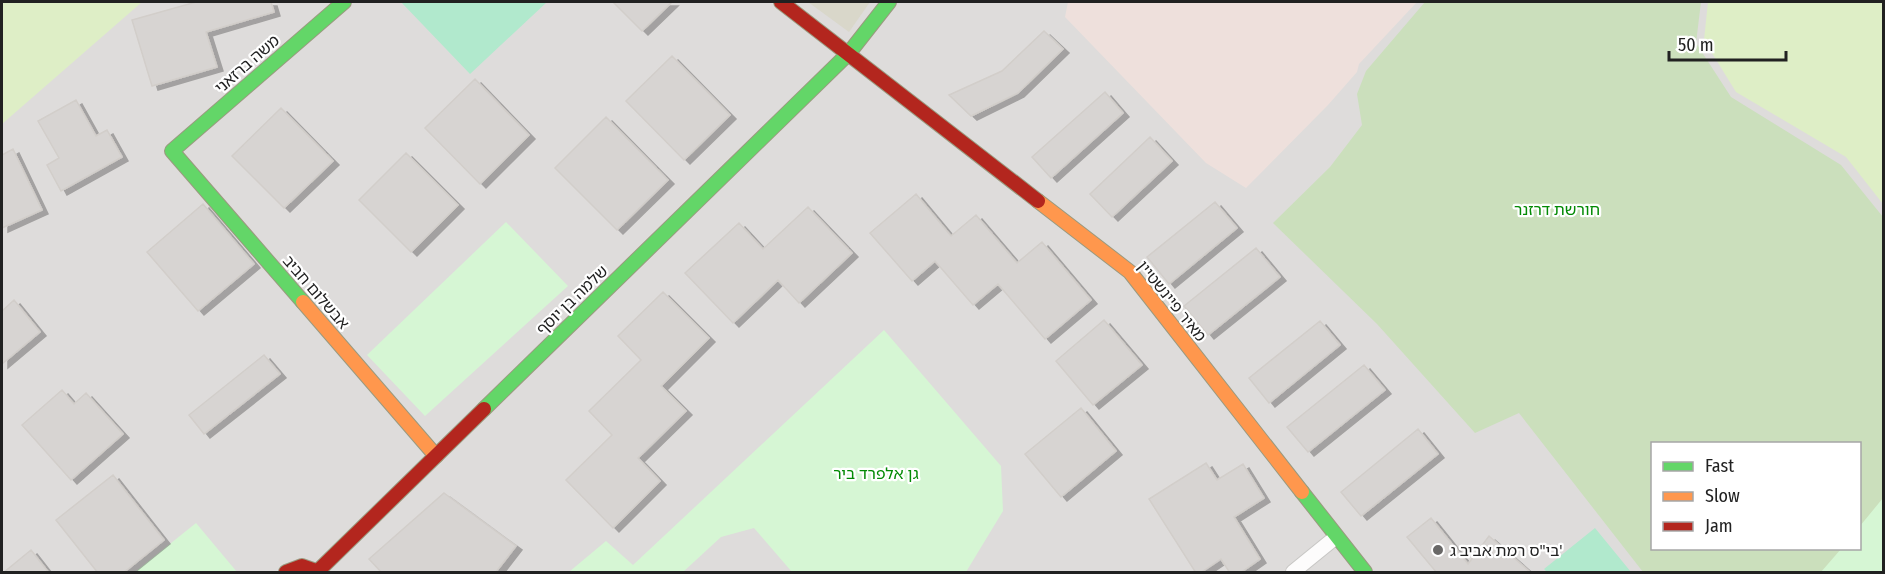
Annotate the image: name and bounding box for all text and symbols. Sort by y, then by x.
scale bar [1669,24,1786,62]
street label: משה ברזאני [211,31,283,97]
text: 50 m [1678,34,1714,56]
park label: חורשת דרזנר [1514,200,1600,219]
street label: אבשלום חביב [279,251,353,333]
street label: מאיר פיינשטיין [1134,257,1210,345]
street label: שלמה בן יוסף [532,261,612,339]
legend [1651,442,1861,550]
text: Fast [1705,455,1734,477]
park label: גן אלפרד ביר [833,464,919,483]
text: Slow [1705,485,1740,507]
text: Jam [1705,515,1733,537]
place label: בי"ס רמת אביב ג' [1450,541,1563,560]
marker: בי"ס רמת אביב ג' [1431,543,1445,557]

